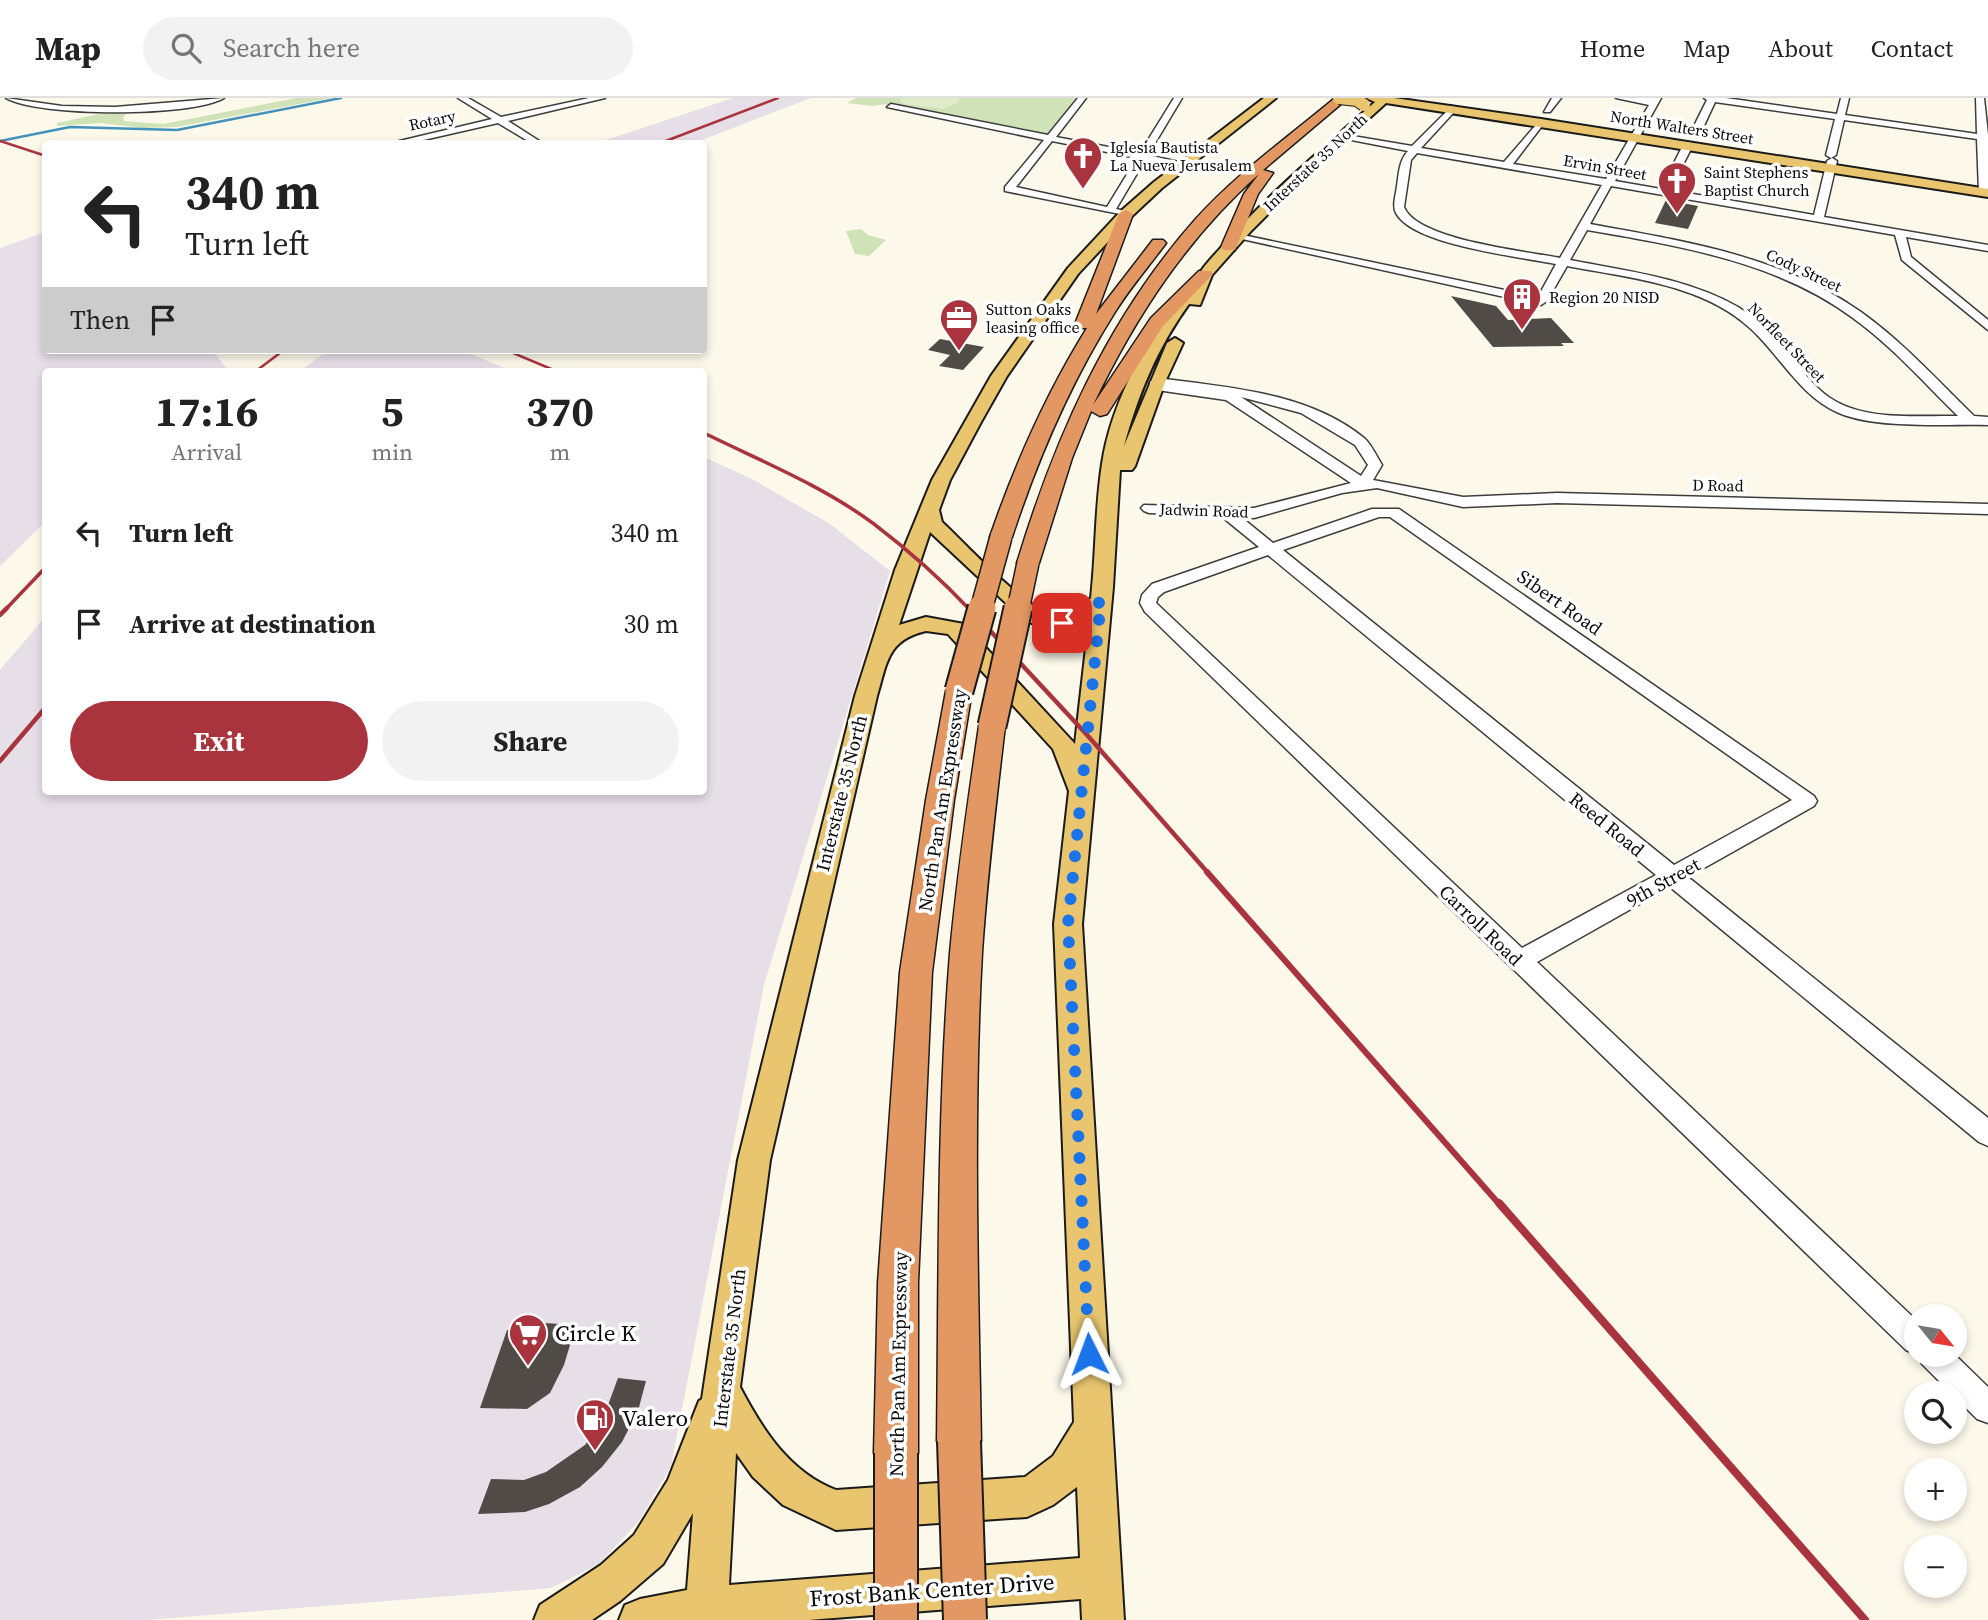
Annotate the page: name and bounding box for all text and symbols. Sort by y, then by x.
search box [143,17,633,80]
text: Map [35,26,101,71]
icon: search [167,29,205,67]
text: Search here [223,30,360,66]
text: Home [1580,32,1645,65]
text: Map [1683,32,1730,65]
text: About [1768,32,1833,65]
text: Contact [1871,32,1953,65]
street label: Rotary [407,104,458,136]
street label: North Walters Street [1609,105,1756,149]
street label: Interstate 35 North [1258,108,1372,216]
church icon: Iglesia Bautista La Nueva Jerusalem [1062,135,1104,190]
place label: Iglesia Bautista La Nueva Jerusalem [1110,136,1252,176]
street label: Ervin Street [1562,149,1649,185]
text: 340 m [185,158,320,225]
church icon: Saint Stephens Baptist Church [1656,160,1698,215]
place label: Saint Stephens Baptist Church [1704,161,1810,201]
icon: left [70,168,161,259]
text: Turn left [185,222,309,266]
street label: Cody Street [1763,243,1846,297]
building icon: Region 20 NISD [1501,276,1543,331]
place label: Region 20 NISD [1549,286,1659,308]
office icon: Sutton Oaks leasing office [938,297,980,352]
street label: Norfleet Street [1743,297,1831,387]
place label: Sutton Oaks leasing office [986,298,1080,338]
icon: arrive [144,301,182,339]
text: Then [70,302,130,338]
text: 17:16 [155,382,259,440]
text: 5 [381,382,404,440]
text: 370 [526,382,594,440]
text: Arrival [171,436,242,468]
text: min [371,436,413,468]
text: m [550,436,570,468]
street label: D Road [1692,474,1744,496]
street label: Jadwin Road [1158,497,1249,523]
icon: left [70,514,108,552]
text: Turn left [129,515,233,551]
text: 340 m [611,515,679,551]
street label: Sibert Road [1512,563,1608,641]
pin [1032,593,1092,653]
icon: arrive [1043,604,1081,642]
icon: arrive [70,605,108,643]
text: Arrive at destination [129,606,376,642]
text: 30 m [624,606,679,642]
street label: North Pan Am Expressway [912,687,972,913]
button: Exit [70,701,368,781]
button: Share [382,701,679,781]
street label: Interstate 35 North [809,712,873,874]
street label: Reed Road [1564,786,1650,863]
street label: 9th Street [1621,851,1705,913]
street label: Carroll Road [1434,879,1528,971]
street label: North Pan Am Expressway [883,1251,913,1477]
street label: Interstate 35 North [706,1267,752,1429]
north arrow [1904,1304,1967,1367]
map controls [1904,1304,1967,1598]
supermarket icon: Circle K [507,1312,549,1367]
place label: Circle K [555,1317,637,1349]
position arrow [1052,1317,1126,1391]
button: search [1904,1381,1967,1444]
fuel station icon: Valero [574,1397,616,1452]
place label: Valero [622,1402,688,1434]
button: + [1904,1458,1967,1521]
button: − [1904,1535,1967,1598]
street label: Frost Bank Center Drive [808,1565,1056,1615]

